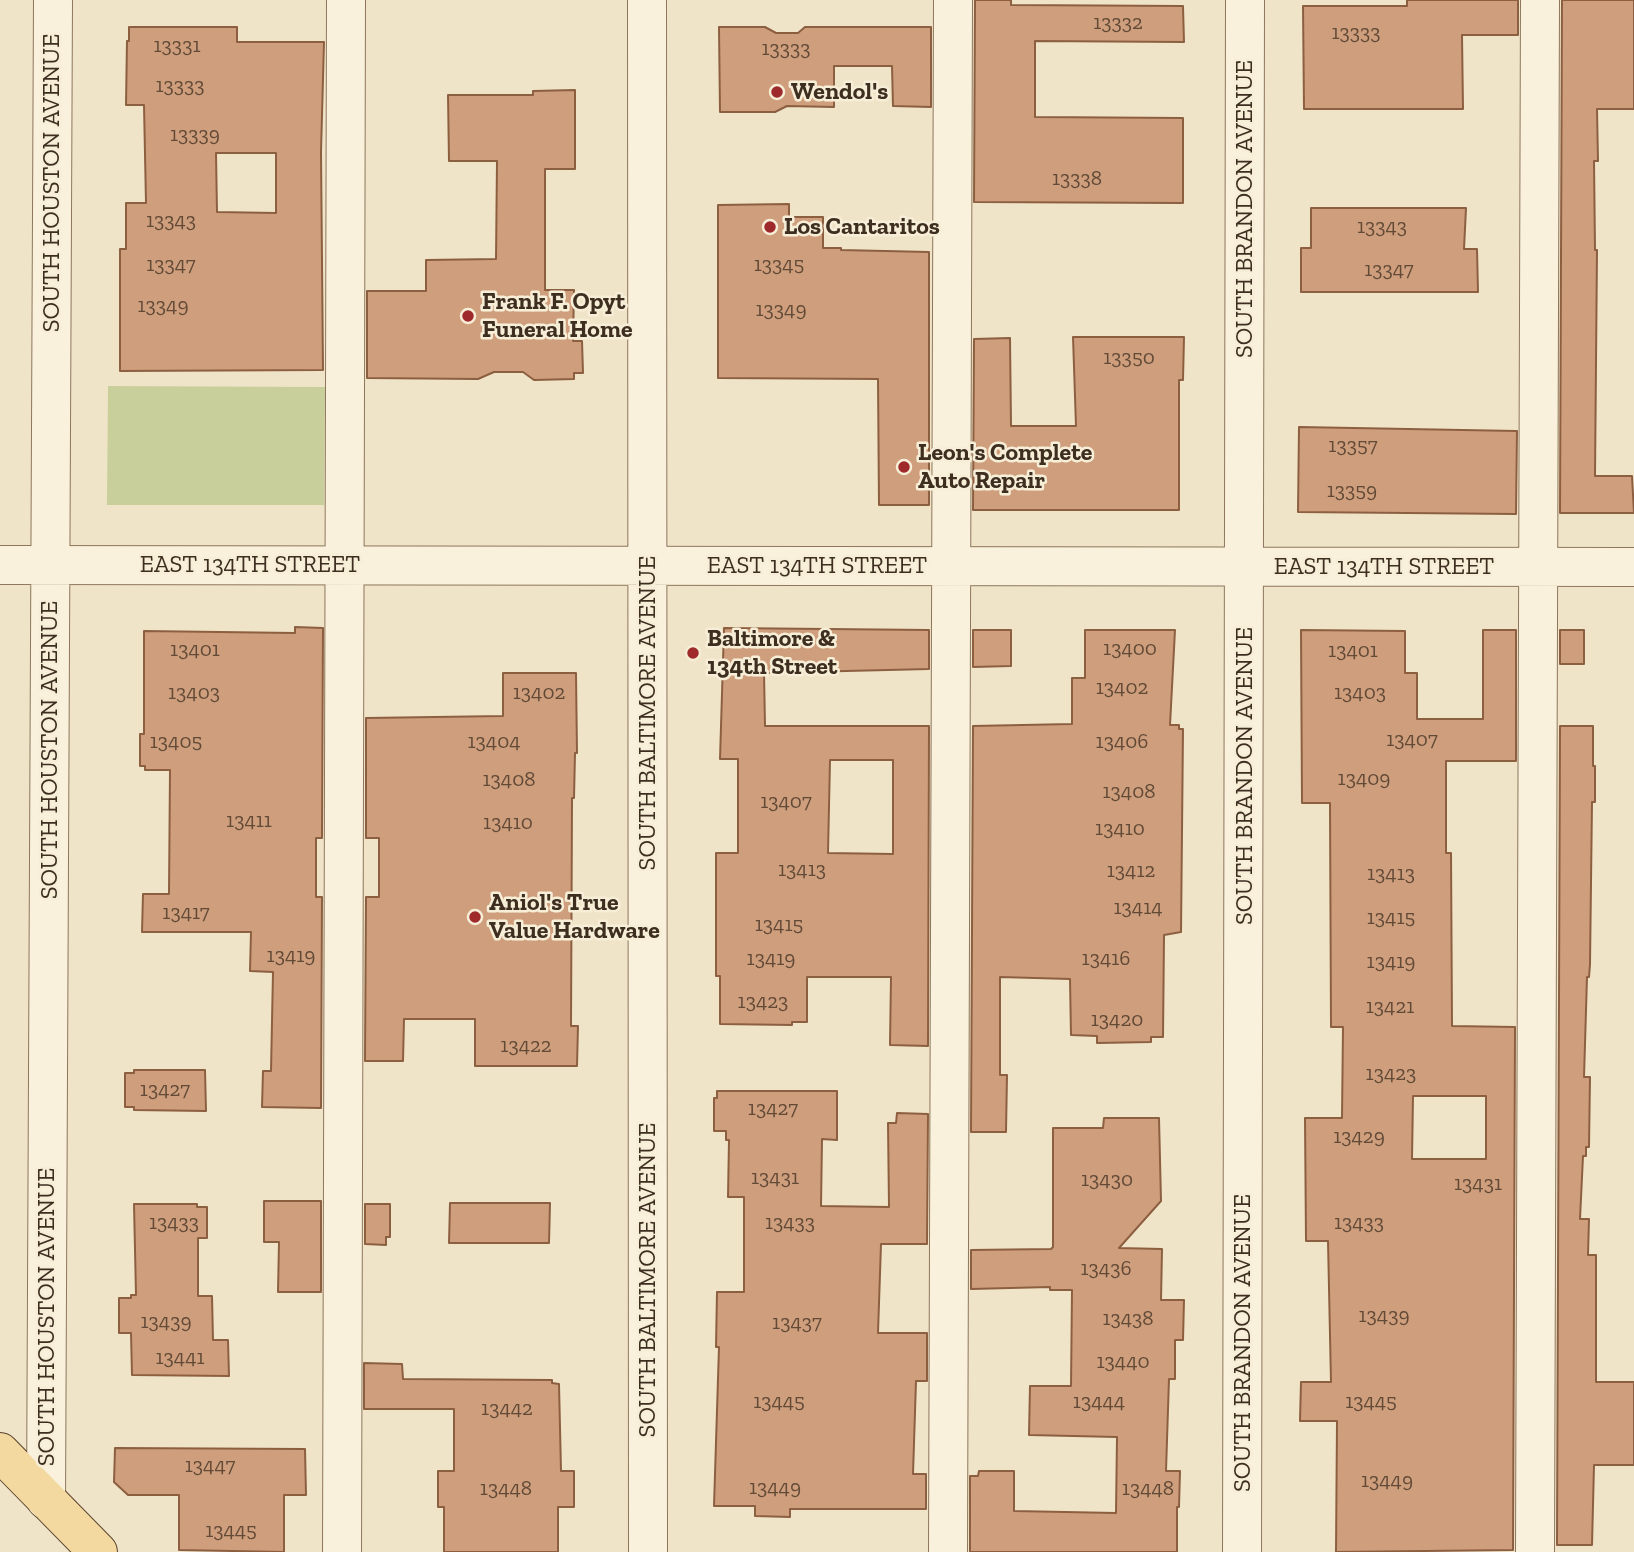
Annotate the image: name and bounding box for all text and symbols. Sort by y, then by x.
house number: 13332 [1093,10,1143,36]
house number: 13333 [1331,20,1381,46]
house number: 13331 [154,33,200,59]
street label: SOUTH HOUSTON AVENUE [38,34,66,332]
house number: 13333 [761,36,811,62]
street label: SOUTH BRANDON AVENUE [1231,60,1259,358]
house number: 13333 [155,73,205,99]
place label: Wendol's [791,78,888,106]
marker: Wendol's [769,84,785,100]
house number: 13339 [170,122,220,148]
house number: 13338 [1052,166,1102,192]
house number: 13343 [146,208,196,234]
place label: Los Cantaritos [784,213,940,241]
house number: 13343 [1357,214,1407,240]
marker: Los Cantaritos [762,219,778,235]
house number: 13347 [146,252,196,278]
house number: 13345 [754,252,804,278]
house number: 13347 [1364,257,1414,283]
place label: Frank F. Opyt Funeral Home [482,288,633,344]
house number: 13349 [137,293,189,319]
house number: 13349 [755,297,807,323]
marker: Frank F. Opyt Funeral Home [460,308,476,324]
house number: 13350 [1103,345,1155,371]
house number: 13357 [1328,433,1378,459]
place label: Leon's Complete Auto Repair [918,439,1092,495]
marker: Leon's Complete Auto Repair [896,459,912,475]
house number: 13359 [1327,478,1377,504]
street label: EAST 134TH STREET [140,551,360,579]
street label: EAST 134TH STREET [707,552,927,580]
street label: EAST 134TH STREET [1274,553,1494,581]
street label: SOUTH BALTIMORE AVENUE [634,556,662,870]
street label: SOUTH HOUSTON AVENUE [36,601,64,899]
place label: Baltimore & 134th Street [707,625,837,681]
street label: SOUTH BRANDON AVENUE [1231,627,1259,925]
house number: 13400 [1103,636,1157,662]
house number: 13401 [170,637,220,663]
house number: 13401 [1328,638,1378,664]
marker: Baltimore & 134th Street [685,645,701,661]
house number: 13402 [1096,675,1148,701]
house number: 13403 [168,680,220,706]
house number: 13402 [513,680,565,706]
house number: 13403 [1334,680,1386,706]
house number: 13407 [1386,727,1438,753]
house number: 13405 [150,729,202,755]
house number: 13404 [467,729,521,755]
house number: 13406 [1096,729,1148,755]
house number: 13409 [1338,766,1390,792]
house number: 13408 [482,767,536,793]
house number: 13408 [1102,779,1156,805]
house number: 13407 [760,789,812,815]
house number: 13411 [226,808,272,834]
house number: 13410 [483,810,533,836]
house number: 13410 [1095,816,1145,842]
house number: 13413 [778,857,826,883]
house number: 13412 [1107,858,1155,884]
house number: 13413 [1367,861,1415,887]
place label: Aniol's True Value Hardware [489,889,660,945]
house number: 13414 [1113,895,1163,921]
house number: 13417 [162,900,210,926]
house number: 13415 [1367,905,1415,931]
marker: Aniol's True Value Hardware [467,909,483,925]
house number: 13415 [755,912,803,938]
house number: 13419 [267,943,315,969]
house number: 13419 [747,946,795,972]
house number: 13416 [1082,946,1130,972]
house number: 13419 [1367,949,1415,975]
house number: 13423 [738,989,788,1015]
house number: 13421 [1366,994,1414,1020]
house number: 13420 [1091,1007,1143,1033]
house number: 13422 [500,1033,552,1059]
house number: 13423 [1366,1061,1416,1087]
house number: 13427 [140,1077,190,1103]
house number: 13427 [748,1096,798,1122]
street label: SOUTH BALTIMORE AVENUE [634,1123,662,1437]
house number: 13429 [1333,1124,1385,1150]
house number: 13431 [751,1165,799,1191]
house number: 13430 [1081,1167,1133,1193]
street label: SOUTH HOUSTON AVENUE [33,1168,61,1466]
house number: 13431 [1454,1171,1502,1197]
street label: SOUTH BRANDON AVENUE [1229,1194,1257,1492]
house number: 13433 [149,1210,199,1236]
house number: 13433 [765,1210,815,1236]
house number: 13433 [1334,1210,1384,1236]
house number: 13436 [1080,1256,1132,1282]
house number: 13439 [1358,1303,1410,1329]
house number: 13438 [1102,1306,1154,1332]
house number: 13439 [140,1309,192,1335]
house number: 13437 [772,1310,822,1336]
house number: 13441 [155,1345,205,1371]
house number: 13440 [1096,1349,1150,1375]
house number: 13445 [753,1389,805,1415]
house number: 13444 [1073,1389,1125,1415]
house number: 13445 [1345,1389,1397,1415]
house number: 13442 [481,1396,533,1422]
house number: 13447 [185,1453,235,1479]
house number: 13449 [1361,1468,1413,1494]
house number: 13449 [749,1475,801,1501]
house number: 13448 [480,1476,532,1502]
house number: 13448 [1122,1476,1174,1502]
house number: 13445 [205,1518,257,1544]

